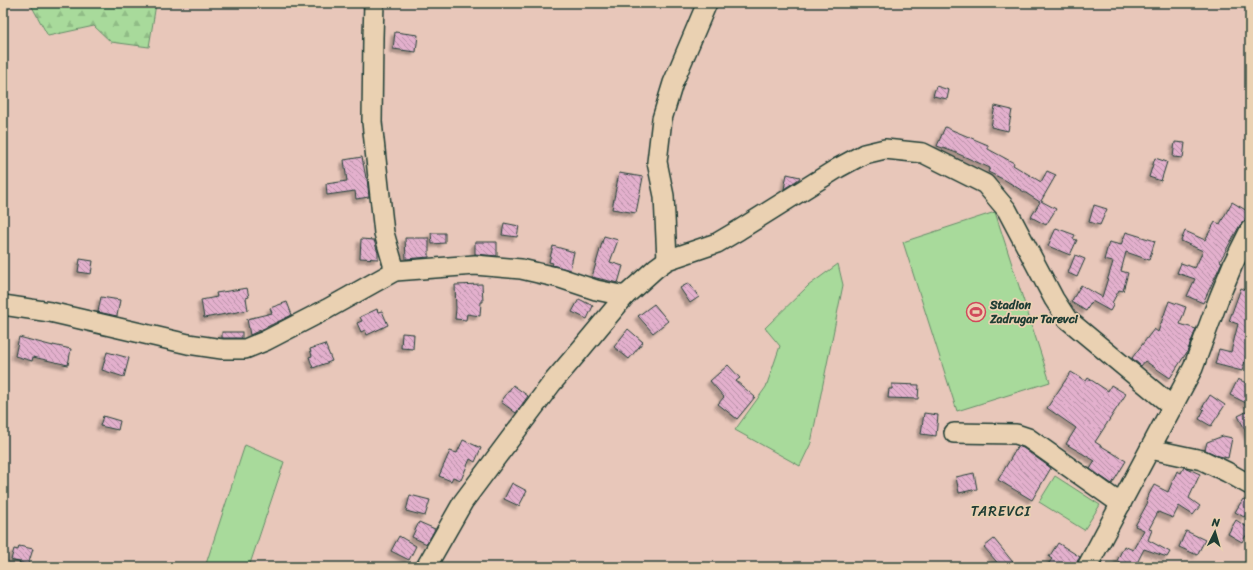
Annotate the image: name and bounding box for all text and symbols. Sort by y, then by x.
place label: Stadion Zadrugar Tarevci [989,294,1079,330]
sports icon: Stadion Zadrugar Tarevci [965,301,987,323]
district label: TAREVCI [971,499,1032,524]
north arrow [1195,512,1235,552]
text: N [1210,513,1221,532]

